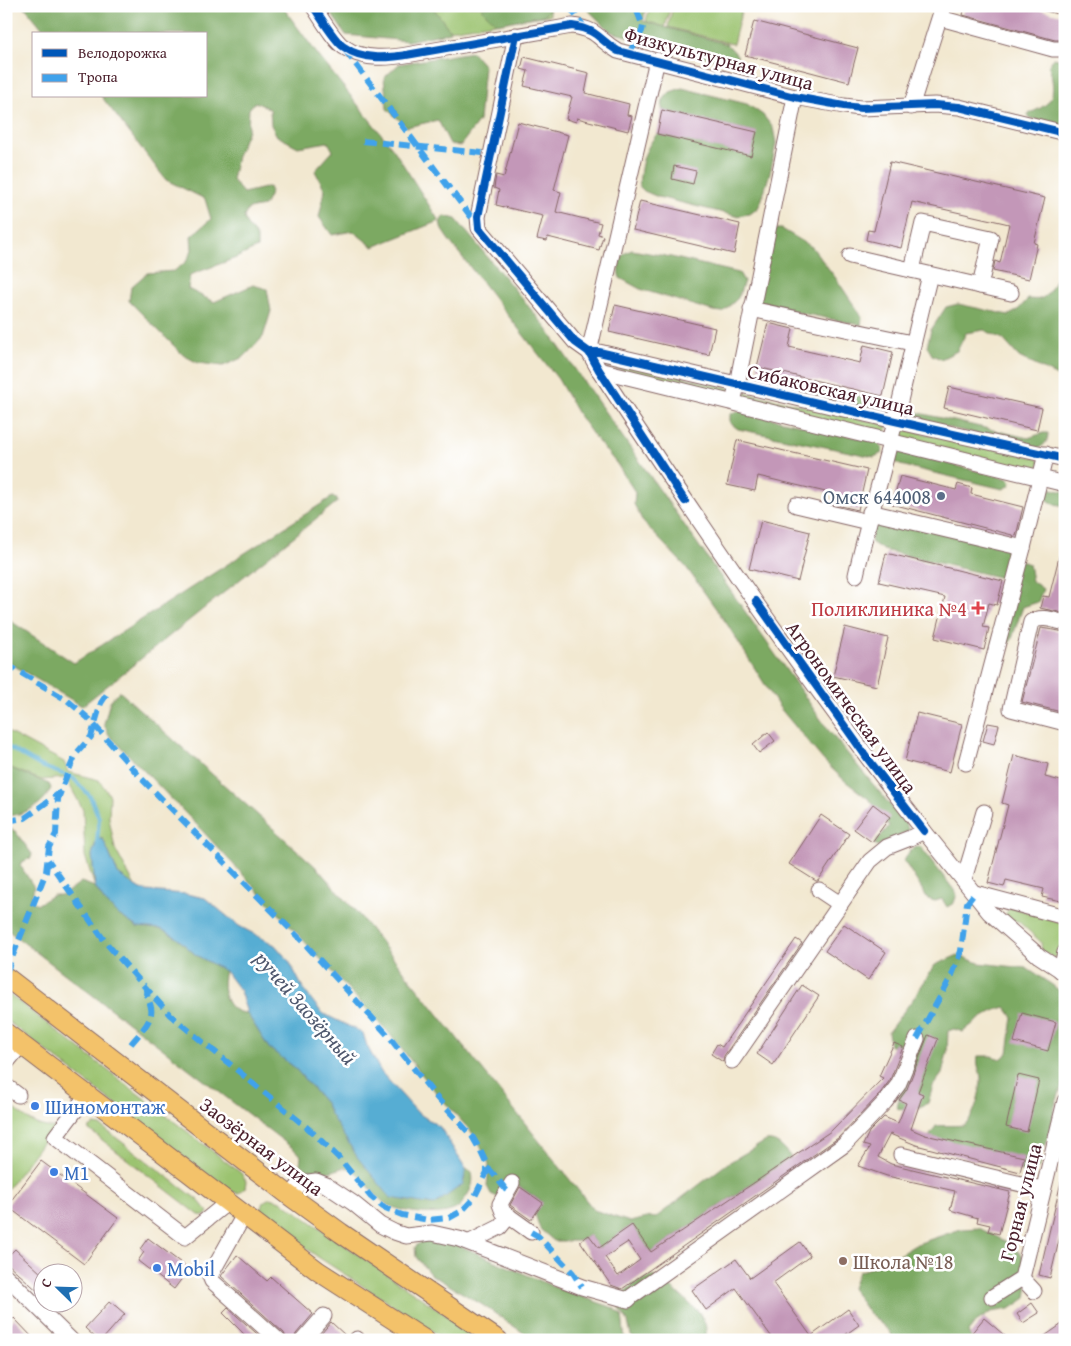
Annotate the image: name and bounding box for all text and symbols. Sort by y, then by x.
street label: Физкультурная улица [621,19,817,97]
legend [32,32,208,98]
text: Велодорожка [78,42,168,63]
text: Тропа [78,66,119,87]
street label: Сибаковская улица [745,356,918,422]
place label: Омск 644008 [823,482,931,511]
marker: Омск 644008 [935,490,947,502]
place label: Поликлиника №4 [811,594,967,623]
marker: Поликлиника №4 [971,601,985,615]
street label: Агрономическая улица [779,615,925,800]
water label: ручей Заозёрный [247,943,365,1072]
street label: Заозёрная улица [194,1090,330,1203]
place label: Шиномонтаж [45,1092,166,1121]
marker: Шиномонтаж [29,1100,41,1112]
street label: Горная улица [991,1140,1049,1264]
place label: М1 [64,1158,89,1187]
marker: М1 [48,1166,60,1178]
place label: Школа №18 [853,1247,953,1276]
place label: Mobil [167,1254,216,1283]
marker: Школа №18 [837,1255,849,1267]
marker: Mobil [151,1262,163,1274]
north arrow [32,1264,82,1314]
text: С [35,1275,57,1290]

